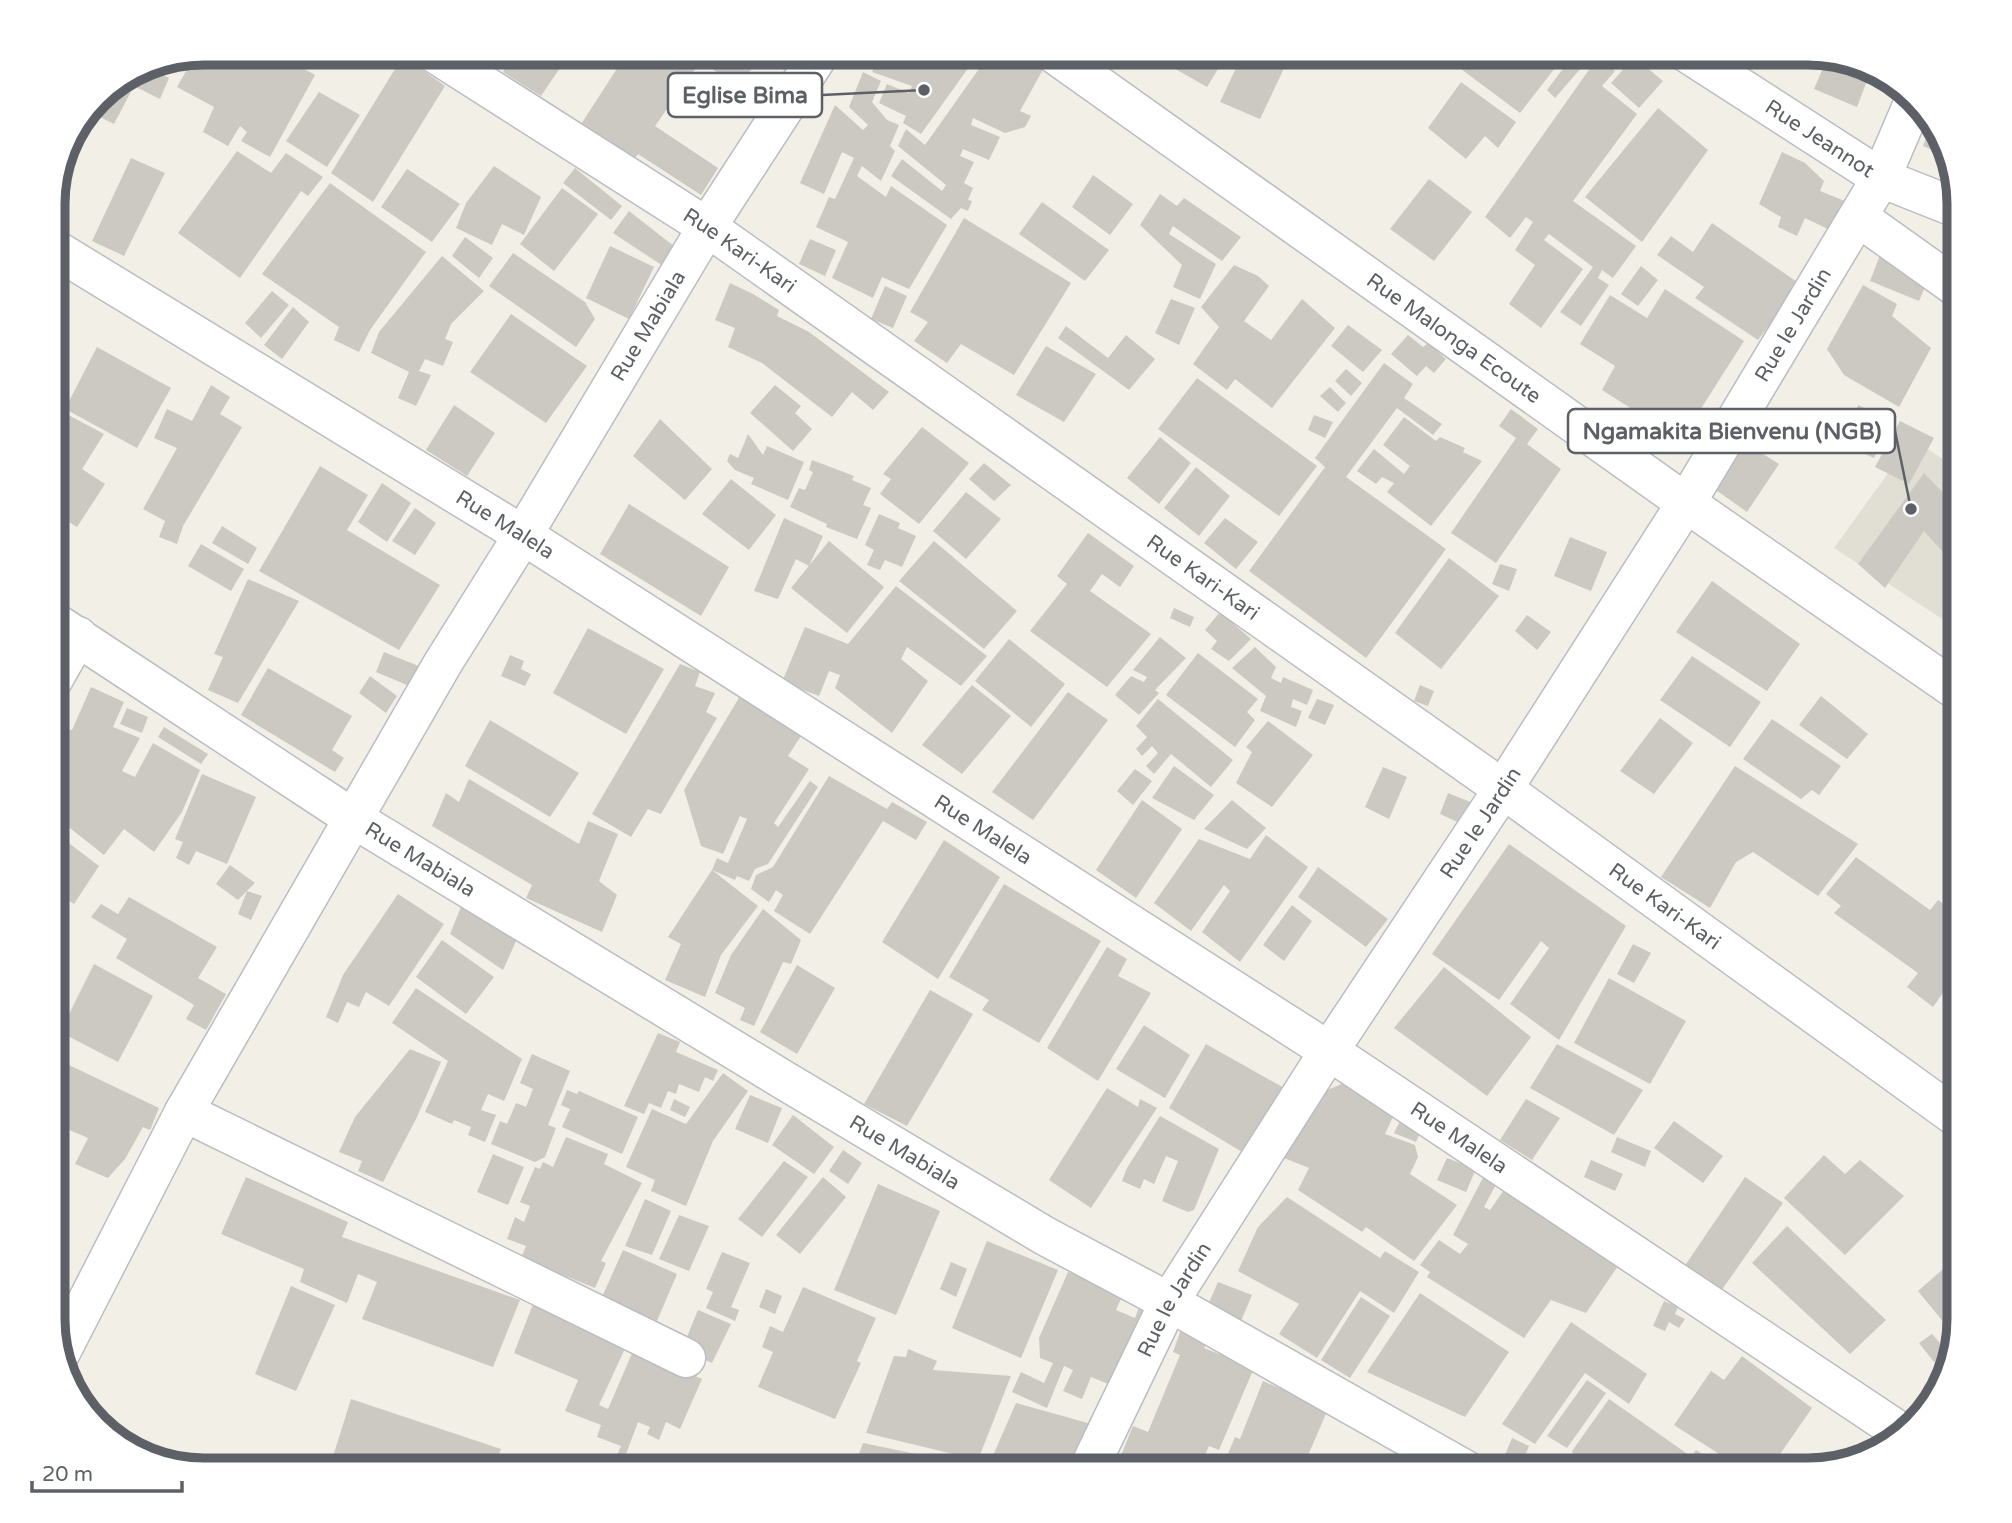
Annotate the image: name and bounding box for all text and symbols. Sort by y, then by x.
callout: Eglise Bima [668,73,822,117]
text: Eglise Bima [682,82,808,110]
street label: Rue Jeannot [1760,95,1879,183]
street label: Rue Kari-Kari [678,203,801,299]
street label: Rue le Jardin [1750,264,1837,387]
street label: Rue Mabiala [606,266,691,386]
street label: Rue Malonga Ecoute [1362,268,1546,409]
callout: Ngamakita Bienvenu (NGB) [1568,409,1895,453]
text: Ngamakita Bienvenu (NGB) [1582,418,1882,446]
street label: Rue Malela [451,485,559,565]
street label: Rue Kari-Kari [1142,529,1264,626]
street label: Rue le Jardin [1435,763,1527,884]
street label: Rue Malela [929,789,1036,871]
street label: Rue Mabiala [360,817,480,903]
street label: Rue Kari-Kari [1604,858,1725,955]
street label: Rue Malela [1405,1097,1512,1179]
street label: Rue Mabiala [845,1110,964,1195]
street label: Rue le Jardin [1132,1238,1217,1361]
scale bar [32,1450,182,1494]
text: 20 m [42,1462,93,1487]

